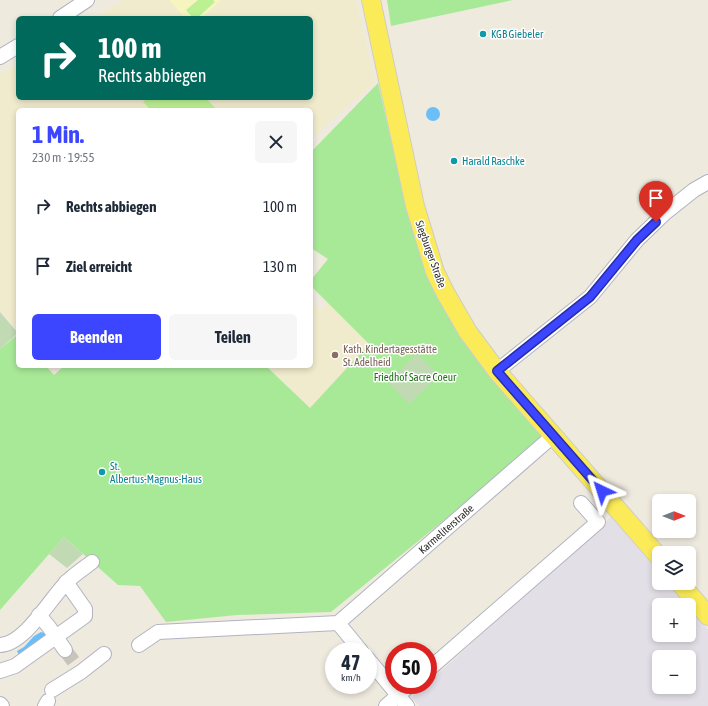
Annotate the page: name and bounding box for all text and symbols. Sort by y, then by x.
place label: KGB Giebeler [491,28,544,40]
marker: KGB Giebeler [478,29,488,39]
icon: right [32,32,84,84]
text: 100 m [98,32,161,64]
text: Rechts abbiegen [98,65,207,86]
text: 1 Min. [32,121,84,148]
button: close [255,121,297,163]
text: 230 m · 19:55 [32,150,95,165]
place label: Harald Raschke [462,155,525,167]
marker: Harald Raschke [449,156,459,166]
pin [639,181,673,222]
icon: arrive [645,187,667,209]
icon: right [32,195,54,217]
text: Rechts abbiegen [66,198,156,215]
text: 100 m [263,198,297,215]
street label: Siegburger Straße [413,219,449,289]
icon: arrive [32,255,54,277]
text: Ziel erreicht [66,258,132,275]
text: 130 m [263,258,297,275]
button: Beenden [32,314,161,360]
button: Teilen [169,314,297,360]
place label: Kath. Kindertagesstätte St. Adelheid [343,343,437,368]
marker: Kath. Kindertagesstätte St. Adelheid [330,350,340,360]
park label: Friedhof Sacre Coeur [374,371,457,383]
place label: St. Albertus-Magnus-Haus [110,460,202,485]
marker: St. Albertus-Magnus-Haus [97,467,107,477]
position arrow [581,470,623,512]
north arrow [652,494,696,538]
map controls [652,494,696,694]
street label: Karmeliterstraße [416,502,476,556]
button: layers [652,546,696,590]
button: + [652,598,696,642]
speed limit sign: 50 [385,642,437,694]
button: − [652,650,696,694]
text: 47 [342,651,360,674]
text: km/h [341,672,361,683]

